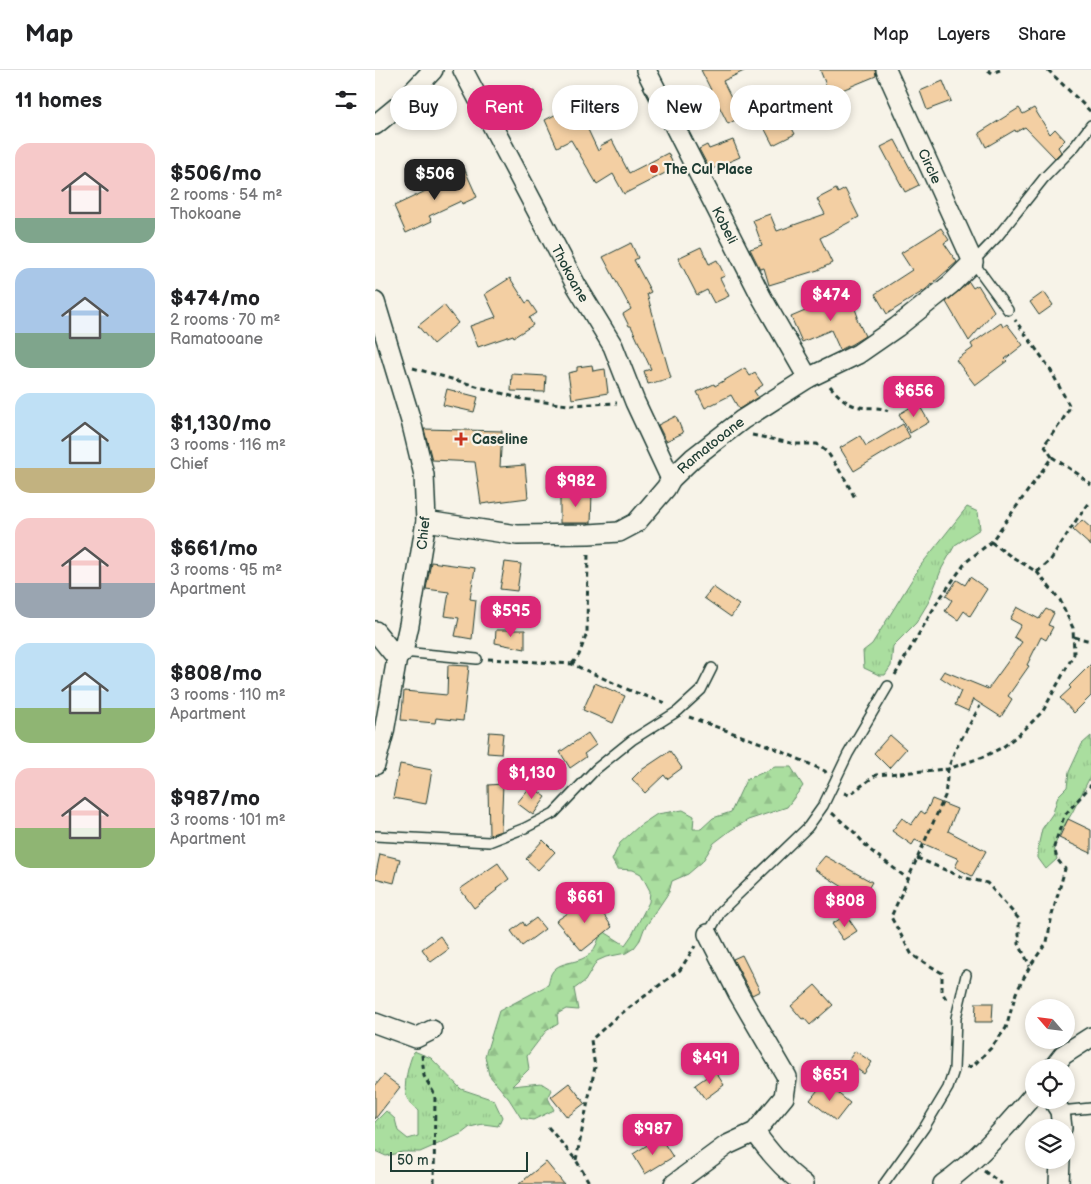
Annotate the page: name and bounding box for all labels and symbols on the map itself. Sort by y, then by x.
street label: Circle [914,146,945,186]
pin: $506 [405,158,465,201]
place label: The Cul Place [664,161,753,178]
marker: The Cul Place [648,163,660,175]
street label: Kobeli [708,204,741,247]
street label: Thokoane [548,242,592,305]
pin: $474 [801,280,861,322]
pin: $656 [884,376,944,418]
street label: Ramatooane [674,413,748,478]
place label: Caseline [472,431,528,448]
marker: Caseline [454,432,468,446]
pin: $982 [546,466,606,508]
street label: Chief [413,515,434,551]
pin: $595 [481,596,541,638]
pin: $1,130 [491,758,573,800]
pin: $661 [555,882,615,924]
pin: $808 [815,886,875,928]
north arrow [1025,999,1075,1049]
pin: $491 [680,1042,740,1085]
pin: $651 [800,1060,860,1102]
pin: $987 [623,1114,683,1156]
scale bar [390,1149,527,1172]

